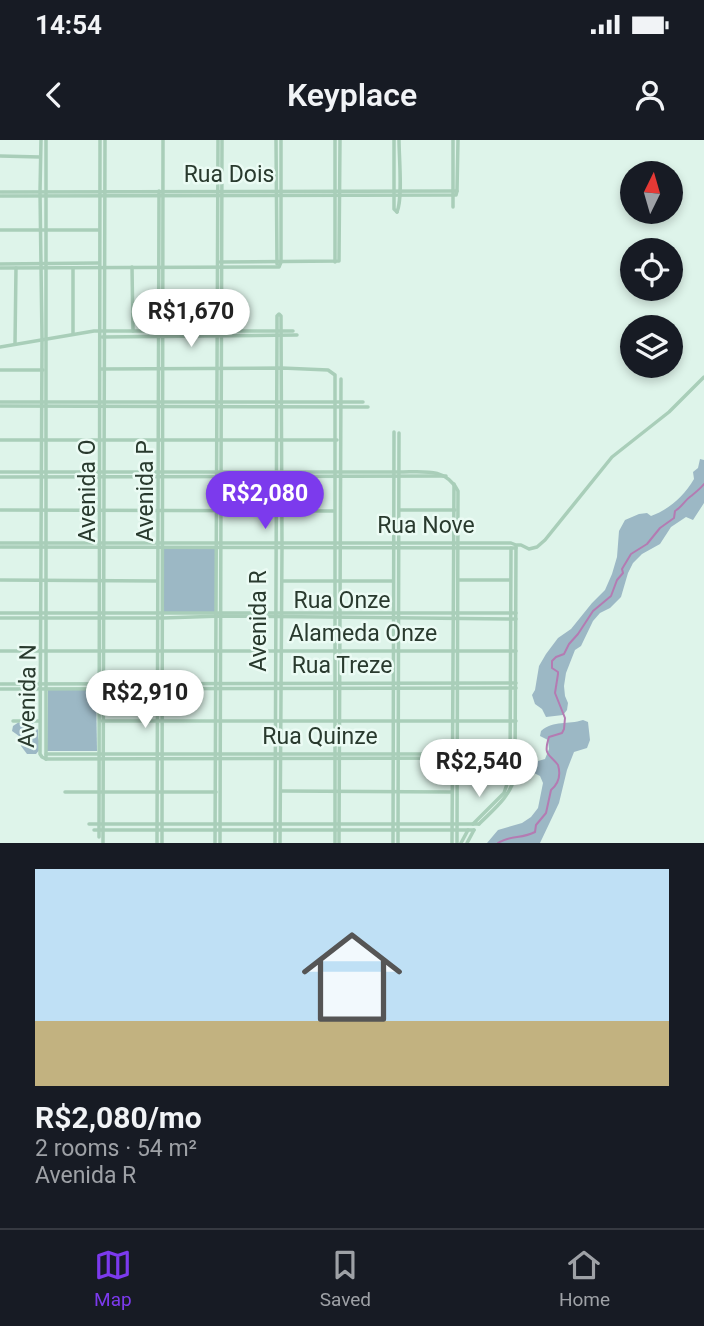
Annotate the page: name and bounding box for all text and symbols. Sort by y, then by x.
text: 14:54 [35,10,102,40]
icon: back [35,76,73,114]
text: Keyplace [287,76,417,114]
icon: person [631,76,669,114]
street label: Rua Dois [184,161,274,188]
north arrow [620,161,682,224]
map controls [620,161,683,378]
button: locate [620,238,683,301]
pin: R$1,670 [126,290,256,349]
text: R$1,670 [148,298,234,325]
button: layers [620,315,683,378]
street label: Avenida O [74,440,101,542]
street label: Avenida P [132,440,159,542]
pin: R$2,080 [200,472,330,531]
text: R$2,080 [222,480,308,507]
street label: Rua Nove [377,512,475,539]
street label: Avenida R [245,570,272,672]
street label: Rua Onze [293,587,391,614]
street label: Alameda Onze [289,620,437,647]
street label: Avenida N [13,644,42,748]
street label: Rua Treze [292,652,392,679]
pin: R$2,910 [80,670,210,730]
text: R$2,910 [102,679,188,706]
street label: Rua Quinze [262,723,378,750]
pin: R$2,540 [414,740,544,799]
text: R$2,540 [436,748,522,775]
icon: home [289,914,415,1040]
text: R$2,080/mo [35,1100,202,1135]
text: 2 rooms · 54 m² [35,1135,197,1162]
text: Avenida R [35,1162,136,1189]
tab: Map [94,1246,132,1311]
tab: Saved [320,1246,371,1311]
tab: Home [559,1246,610,1311]

